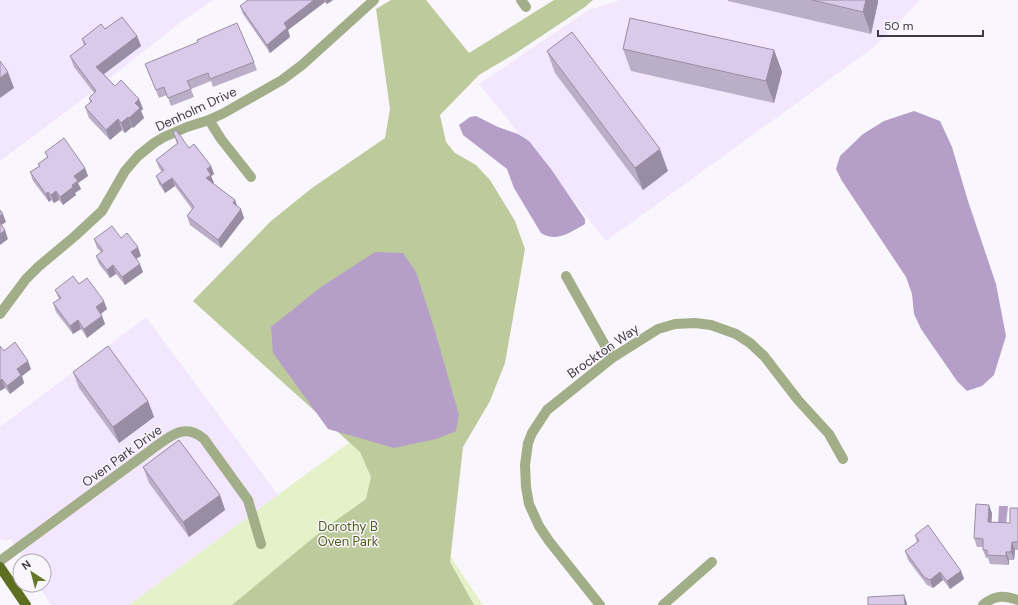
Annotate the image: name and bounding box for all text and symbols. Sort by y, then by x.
scale bar [878,12,983,38]
text: 50 m [884,18,913,34]
street label: Denholm Drive [153,83,239,135]
street label: Brockton Way [564,320,642,382]
street label: Oven Park Drive [79,421,165,491]
park label: Dorothy B Oven Park [318,518,379,550]
north arrow [12,553,52,593]
text: N [19,557,33,573]

